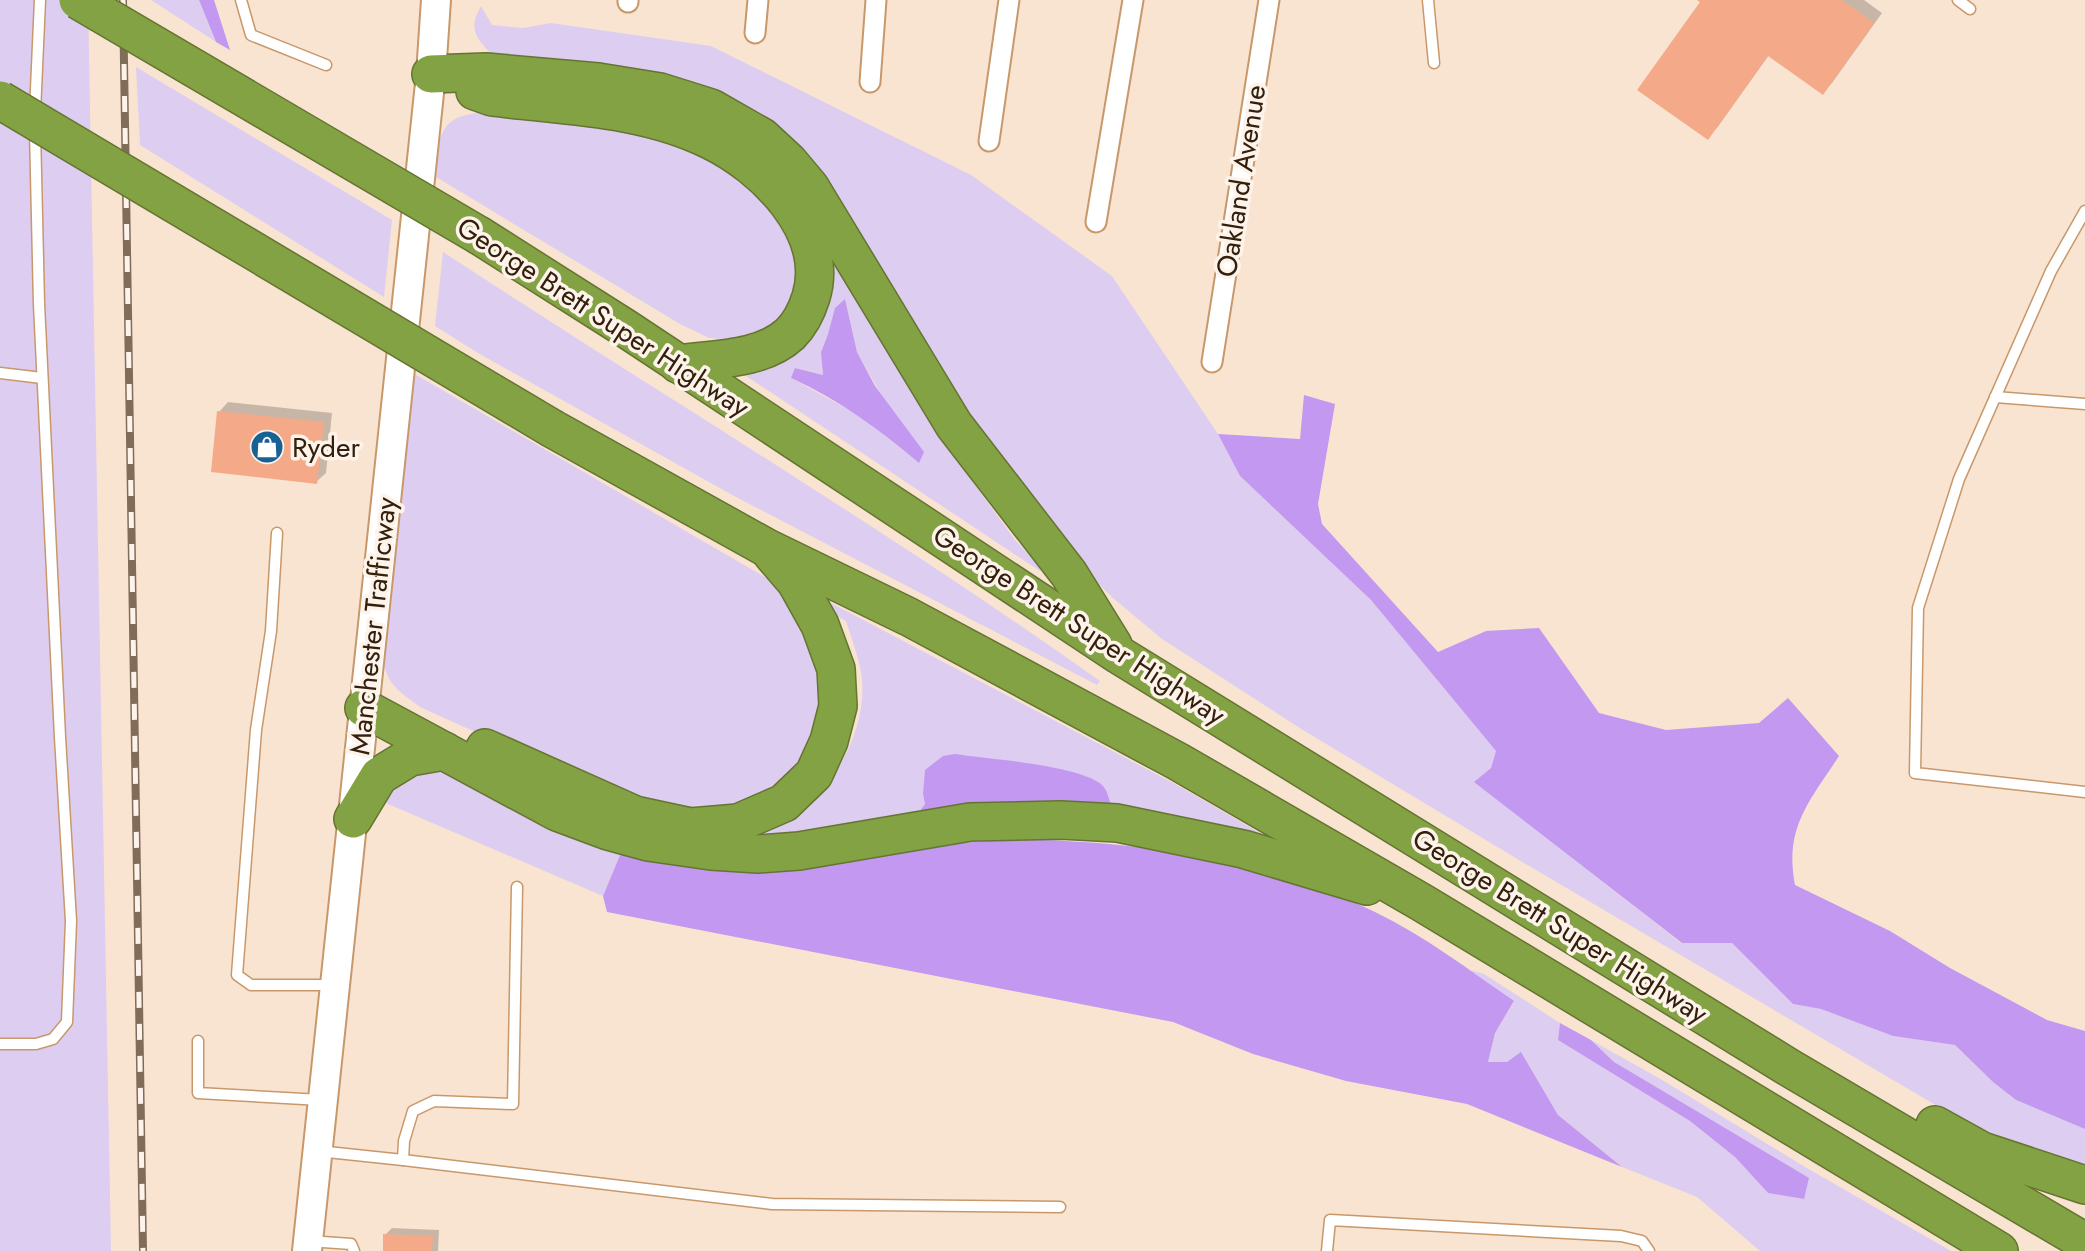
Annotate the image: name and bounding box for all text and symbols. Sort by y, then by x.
street label: Oakland Avenue [1206,82,1276,280]
street label: George Brett Super Highway [449,207,758,428]
place label: Ryder [292,427,360,468]
shop icon: Ryder [248,428,286,466]
street label: Manchester Trafficway [339,494,407,757]
street label: George Brett Super Highway [925,515,1234,736]
street label: George Brett Super Highway [1404,818,1716,1034]

